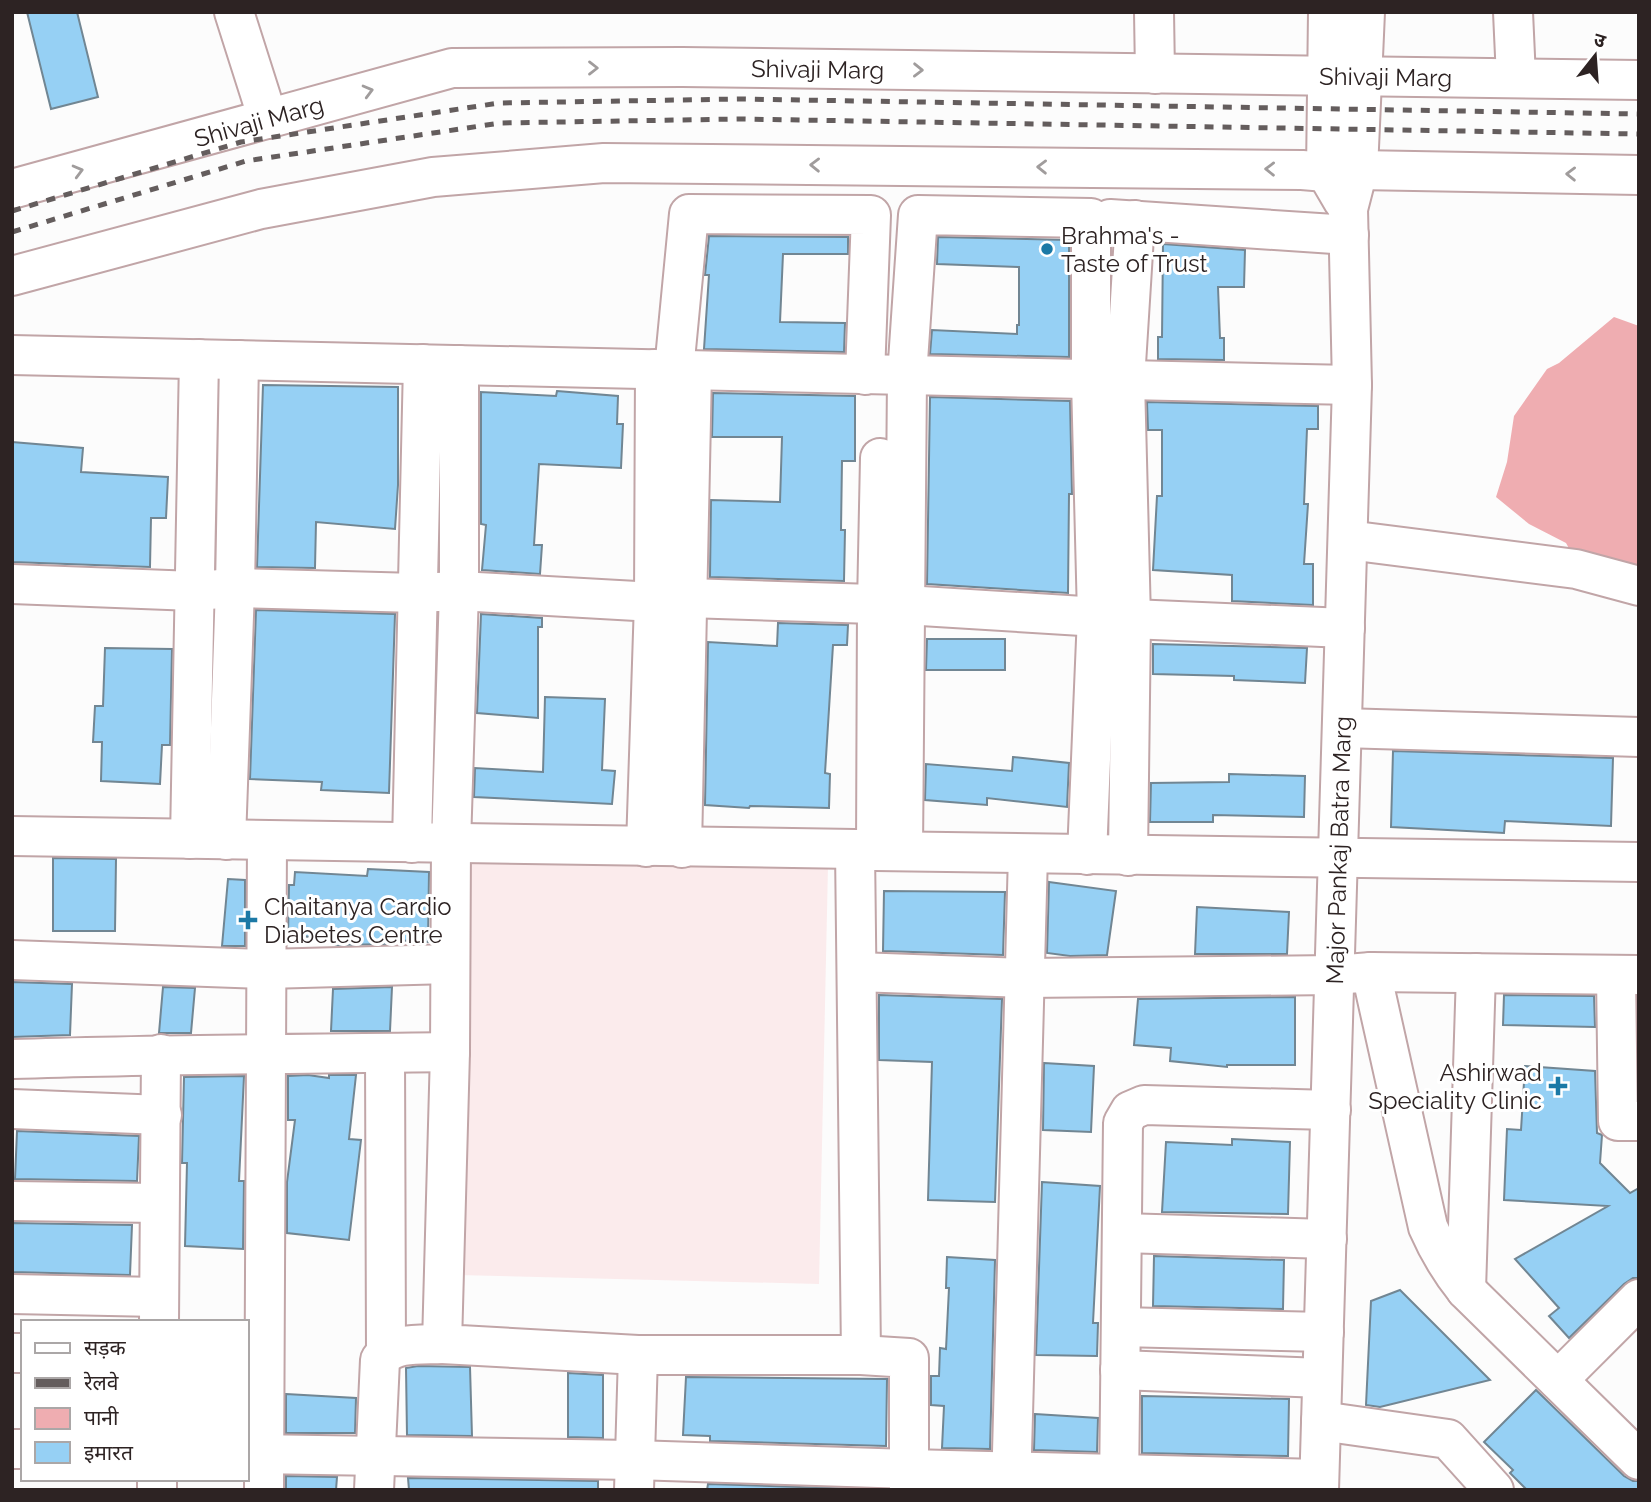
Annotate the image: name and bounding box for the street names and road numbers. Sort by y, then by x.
street label: Shivaji Marg [751,53,884,84]
street label: Shivaji Marg [1319,61,1452,92]
street label: Shivaji Marg [191,89,327,153]
street label: Major Pankaj Batra Marg [1320,716,1357,985]

